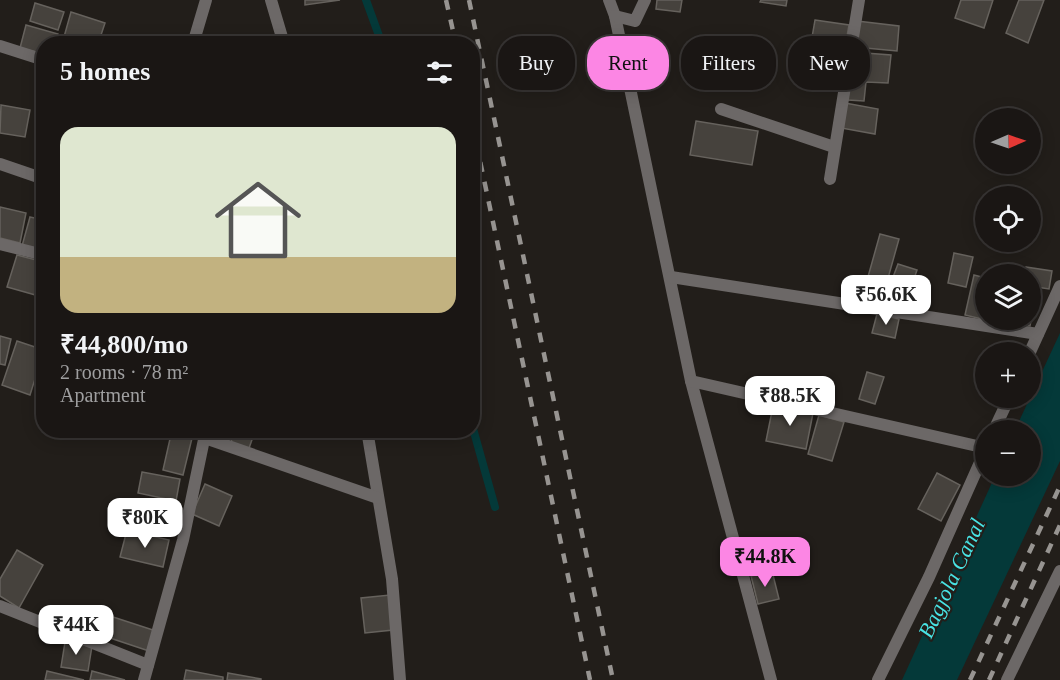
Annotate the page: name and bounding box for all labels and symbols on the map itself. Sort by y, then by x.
north arrow [975,108,1041,174]
pin: ₹56.6K [837,275,935,326]
pin: ₹88.5K [741,376,839,427]
pin: ₹80K [109,498,181,549]
water label: Bagjola Canal [913,514,990,642]
pin: ₹44.8K [716,537,814,588]
pin: ₹44K [40,605,112,656]

